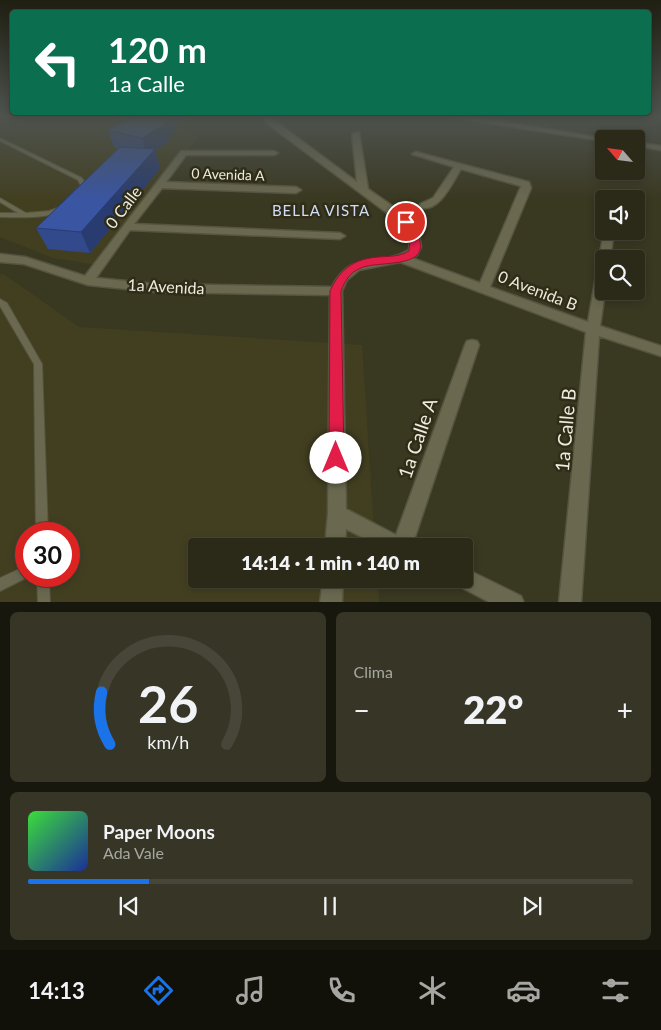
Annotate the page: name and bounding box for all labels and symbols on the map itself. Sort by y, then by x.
north arrow [595,130,645,180]
street label: 0 Avenida A [191,164,265,184]
street label: 0 Calle [101,182,145,232]
district label: BELLA VISTA [272,201,370,219]
pin [385,201,427,243]
street label: 0 Avenida B [496,266,580,314]
street label: 1a Avenida [127,274,205,298]
street label: 1a Calle B [550,387,580,473]
street label: 1a Calle A [393,395,442,481]
position arrow [309,431,361,483]
speed limit sign: 30 [15,522,80,587]

